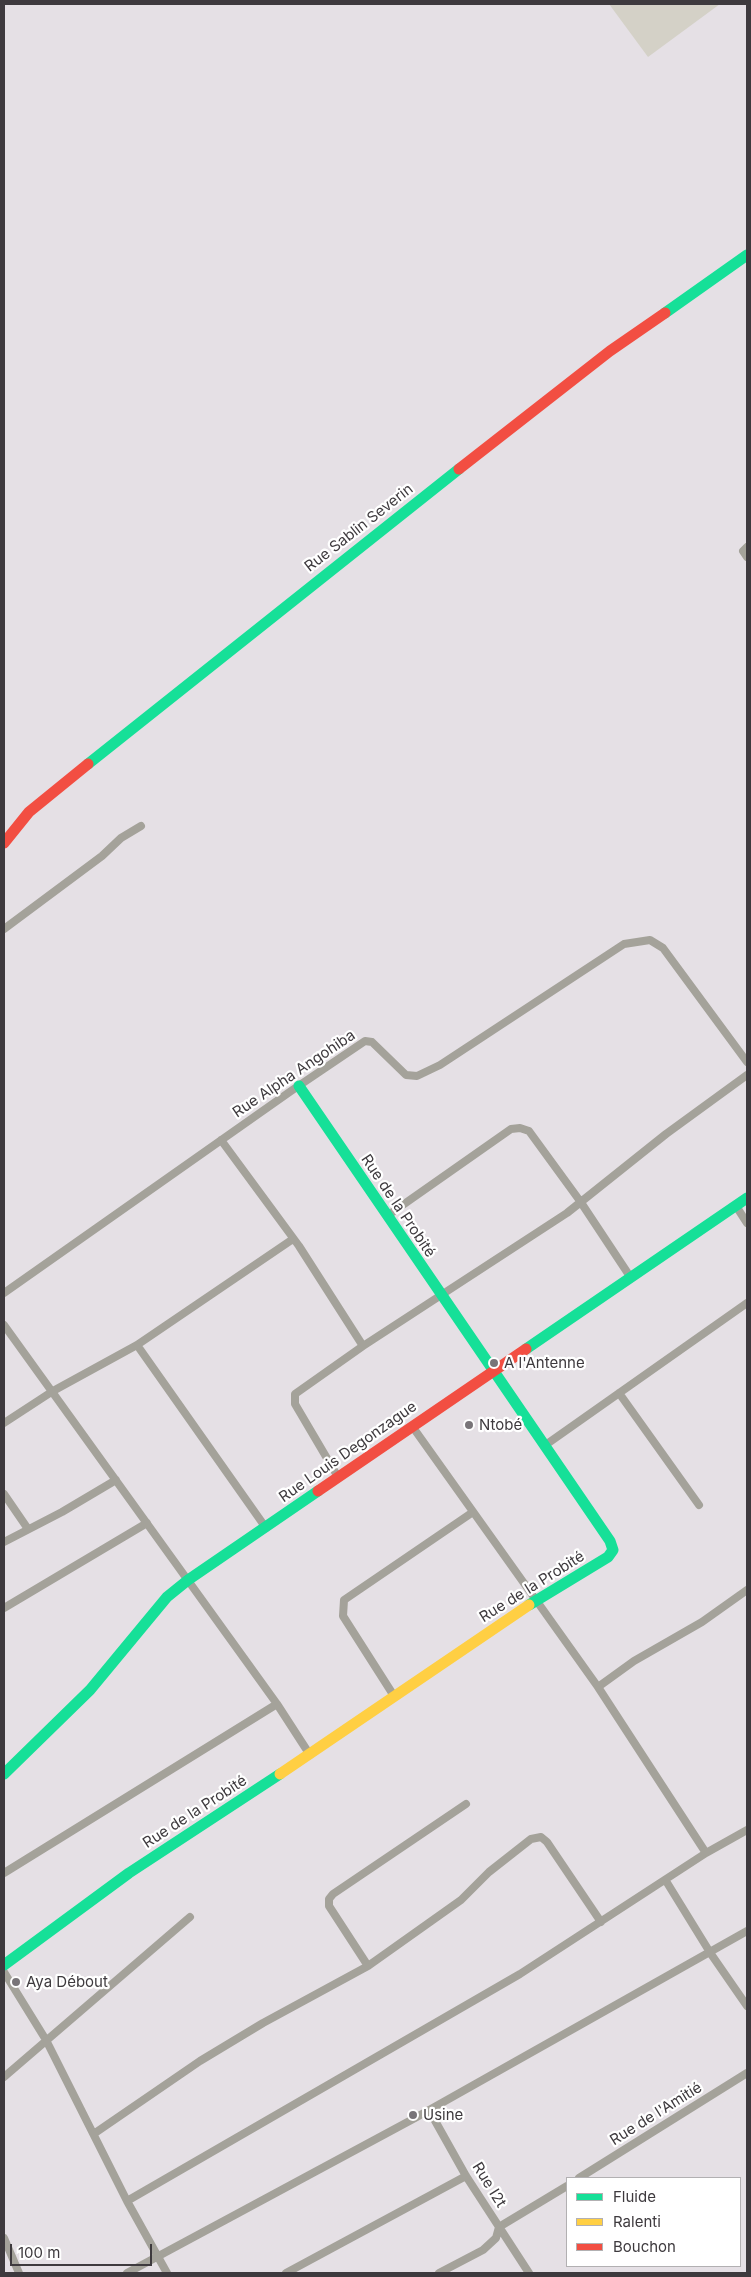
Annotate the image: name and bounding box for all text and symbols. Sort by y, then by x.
street label: Rue Sablin Severin [301,480,417,576]
street label: Rue Alpha Angohiba [229,1026,359,1122]
street label: Rue de la Probité [357,1151,439,1261]
place label: A l'Antenne [504,1354,585,1372]
marker: A l'Antenne [488,1357,500,1369]
street label: Rue Louis Degonzague [276,1398,420,1506]
place label: Ntobé [479,1416,522,1434]
marker: Ntobé [463,1419,475,1431]
street label: Rue de la Probité [476,1548,588,1626]
street label: Rue de la Probité [140,1772,250,1852]
place label: Aya Débout [26,1973,108,1991]
marker: Aya Débout [10,1976,22,1988]
street label: Rue de l'Amitié [607,2079,705,2149]
place label: Usine [423,2106,463,2124]
marker: Usine [407,2109,419,2121]
street label: Rue I2t [468,2159,510,2211]
legend [566,2177,741,2267]
text: Fluide [613,2187,656,2206]
text: Ralenti [613,2212,661,2231]
scale bar [12,2234,155,2266]
text: Bouchon [613,2237,676,2256]
text: 100 m [18,2243,60,2262]

